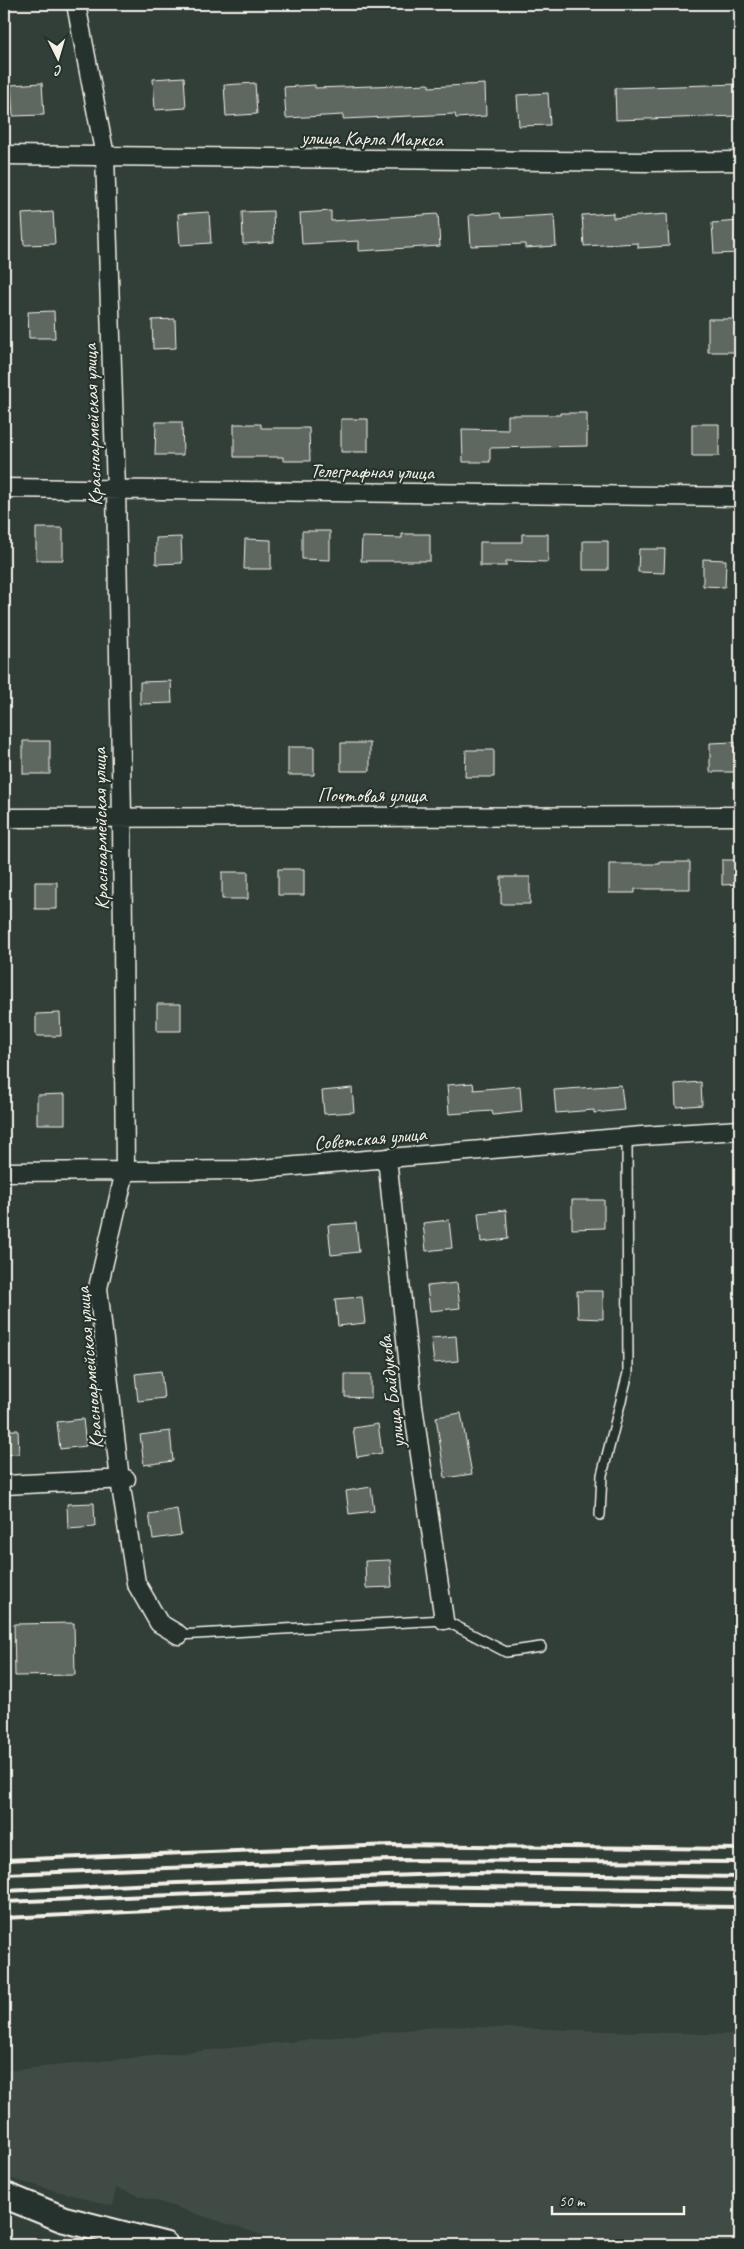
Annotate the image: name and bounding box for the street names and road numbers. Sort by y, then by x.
street label: улица Карла Маркса [300,125,444,152]
street label: Красноармейская улица [77,342,108,506]
street label: Телеграфная улица [310,458,436,485]
street label: Красноармейская улица [87,746,114,910]
street label: Почтовая улица [318,783,428,808]
street label: Советская улица [313,1121,429,1156]
street label: Красноармейская улица [70,1284,109,1450]
street label: улица Байдукова [372,1333,411,1450]

